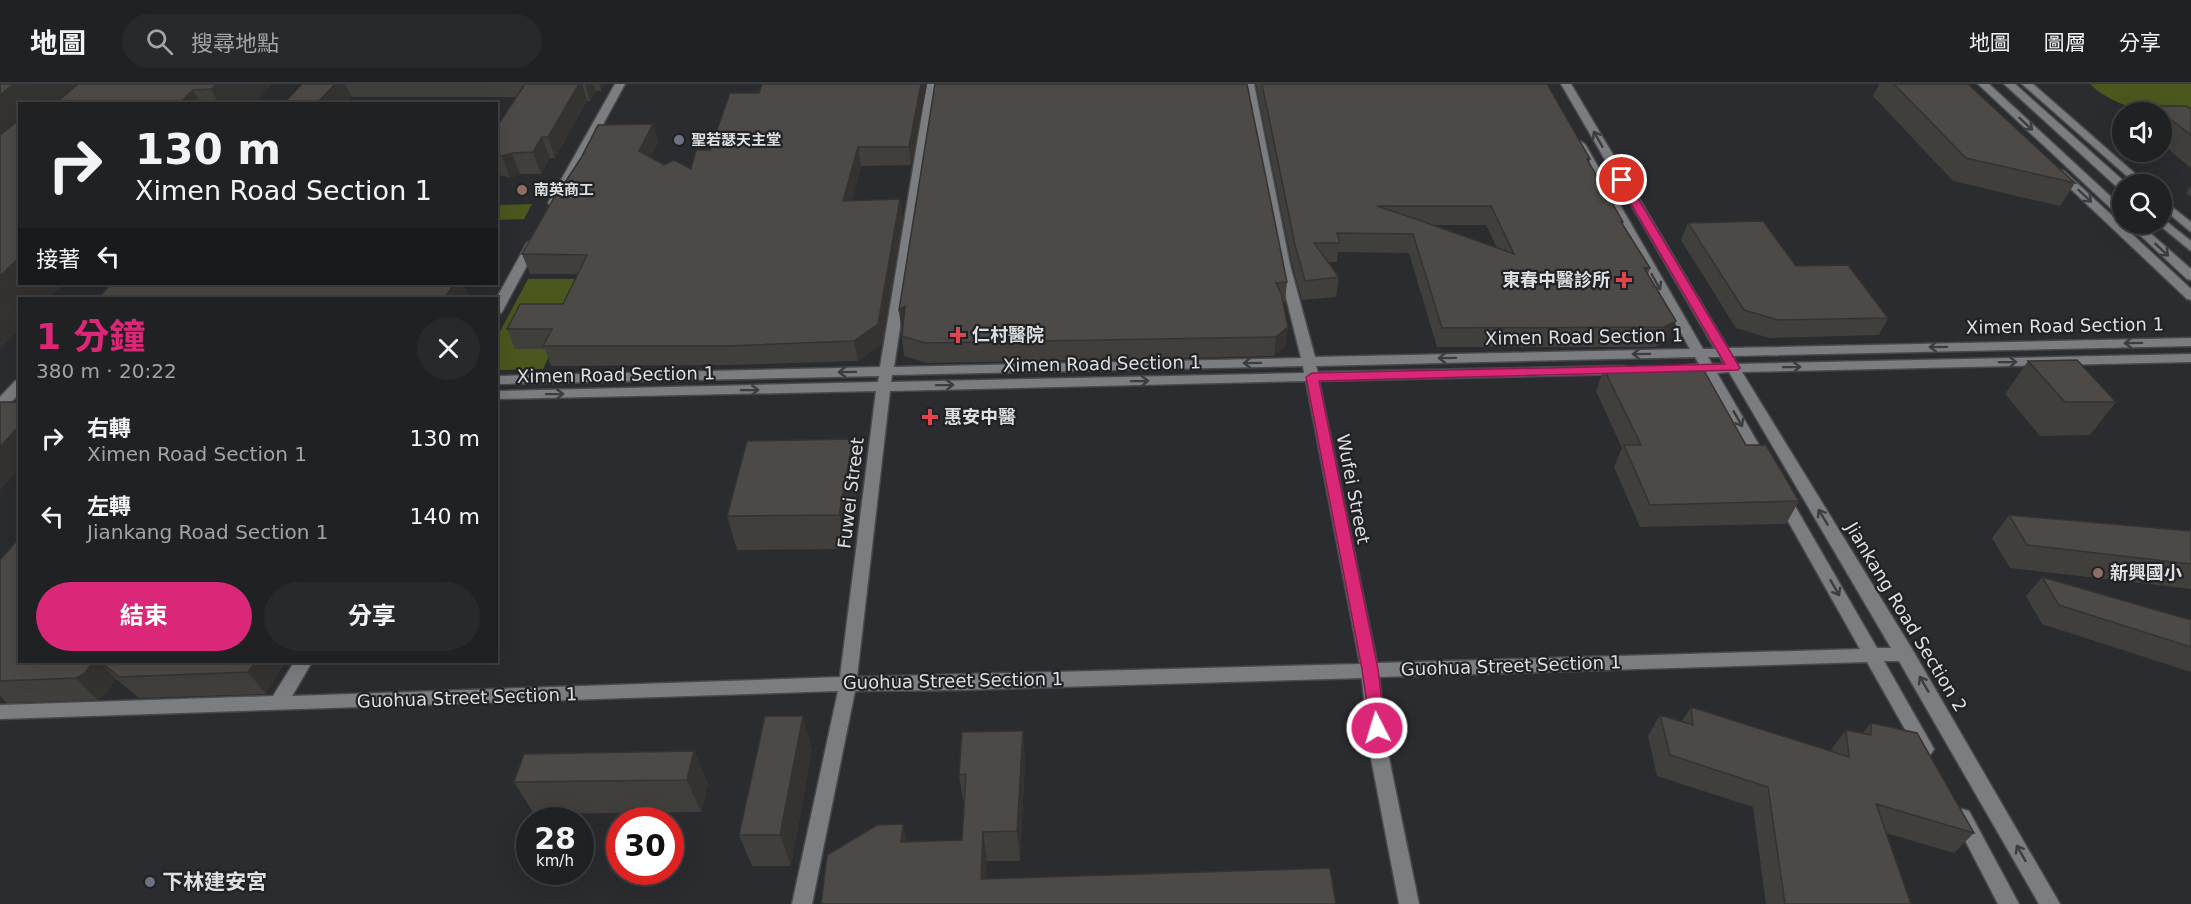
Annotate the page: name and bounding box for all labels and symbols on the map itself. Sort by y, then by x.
one-way arrow [2019,117,2034,131]
place label: 聖若瑟天主堂 [691,131,781,149]
one-way arrow [1592,131,1604,148]
marker: 聖若瑟天主堂 [672,133,686,147]
pin [1596,154,1647,205]
place label: 南英商工 [534,181,594,199]
marker: 南英商工 [515,183,529,197]
one-way arrow [2077,189,2092,203]
one-way arrow [2155,243,2170,257]
place label: 東春中醫診所 [1502,269,1610,290]
marker: 東春中醫診所 [1615,271,1633,289]
one-way arrow [1650,273,1662,290]
street label: Ximen Road Section 1 [1966,313,2164,338]
place label: 仁村醫院 [972,324,1044,345]
street label: Ximen Road Section 1 [1485,324,1683,349]
marker: 仁村醫院 [949,326,967,344]
one-way arrow [2123,337,2143,348]
one-way arrow [1928,341,1948,353]
one-way arrow [1632,348,1652,360]
street label: Ximen Road Section 1 [1003,351,1201,376]
one-way arrow [1437,353,1457,364]
one-way arrow [1998,356,2018,368]
one-way arrow [1242,357,1262,368]
one-way arrow [1782,361,1802,372]
street label: Ximen Road Section 1 [517,362,715,387]
one-way arrow [837,366,857,378]
one-way arrow [1129,375,1149,387]
one-way arrow [934,380,954,391]
one-way arrow [739,384,759,396]
one-way arrow [544,388,564,400]
place label: 惠安中醫 [944,406,1016,427]
marker: 惠安中醫 [921,408,939,426]
one-way arrow [1732,410,1744,427]
street label: Wufei Street [1333,432,1374,546]
street label: Fuwei Street [833,436,868,550]
one-way arrow [1817,509,1829,526]
street label: Jiankang Road Section 2 [1841,517,1971,715]
place label: 新興國小 [2110,562,2182,583]
marker: 新興國小 [2091,566,2105,580]
one-way arrow [1829,579,1841,596]
street label: Guohua Street Section 1 [1400,651,1621,680]
street label: Guohua Street Section 1 [843,668,1063,693]
one-way arrow [1918,676,1930,693]
street label: Guohua Street Section 1 [356,683,577,712]
position arrow [1345,696,1409,760]
speed limit sign: 30 [606,807,684,885]
one-way arrow [2015,845,2027,862]
place label: 下林建安宮 [162,870,267,894]
marker: 下林建安宮 [143,875,157,889]

